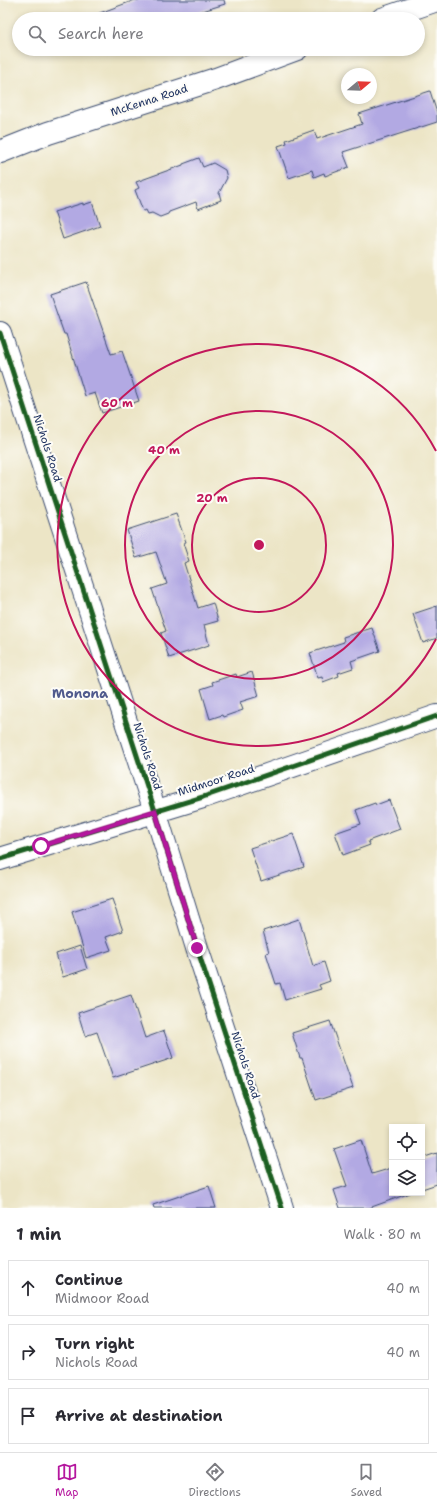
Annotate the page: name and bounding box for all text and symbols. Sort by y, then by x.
search box [12,12,425,56]
icon: search [26,23,48,45]
text: Search here [58,24,144,44]
north arrow [341,68,377,104]
street label: McKenna Road [109,81,190,120]
text: 60 m [101,395,133,411]
street label: Nichols Road [30,412,65,484]
text: 40 m [148,442,180,458]
text: 20 m [196,490,228,506]
centre of rings [252,538,266,552]
district label: Monona [52,685,108,702]
street label: Nichols Road [130,720,165,792]
street label: Midmoor Road [176,761,256,800]
route start [32,837,50,855]
route end [188,939,206,957]
street label: Nichols Road [228,1029,263,1101]
map controls [389,1124,425,1196]
button: locate [389,1124,425,1160]
button: layers [389,1160,425,1196]
text: 1 min [16,1223,61,1245]
text: Walk · 80 m [343,1226,421,1243]
text: Continue [55,1270,123,1290]
icon: ahead [17,1277,39,1299]
text: 40 m [386,1280,420,1297]
text: Midmoor Road [55,1290,149,1307]
text: Turn right [55,1334,135,1354]
icon: right [17,1341,39,1363]
text: 40 m [386,1344,420,1361]
text: Nichols Road [55,1354,138,1371]
icon: arrive [17,1405,39,1427]
text: Arrive at destination [55,1406,223,1426]
tab: Map [55,1461,79,1500]
tab: Directions [188,1461,241,1500]
tab: Saved [351,1461,382,1500]

